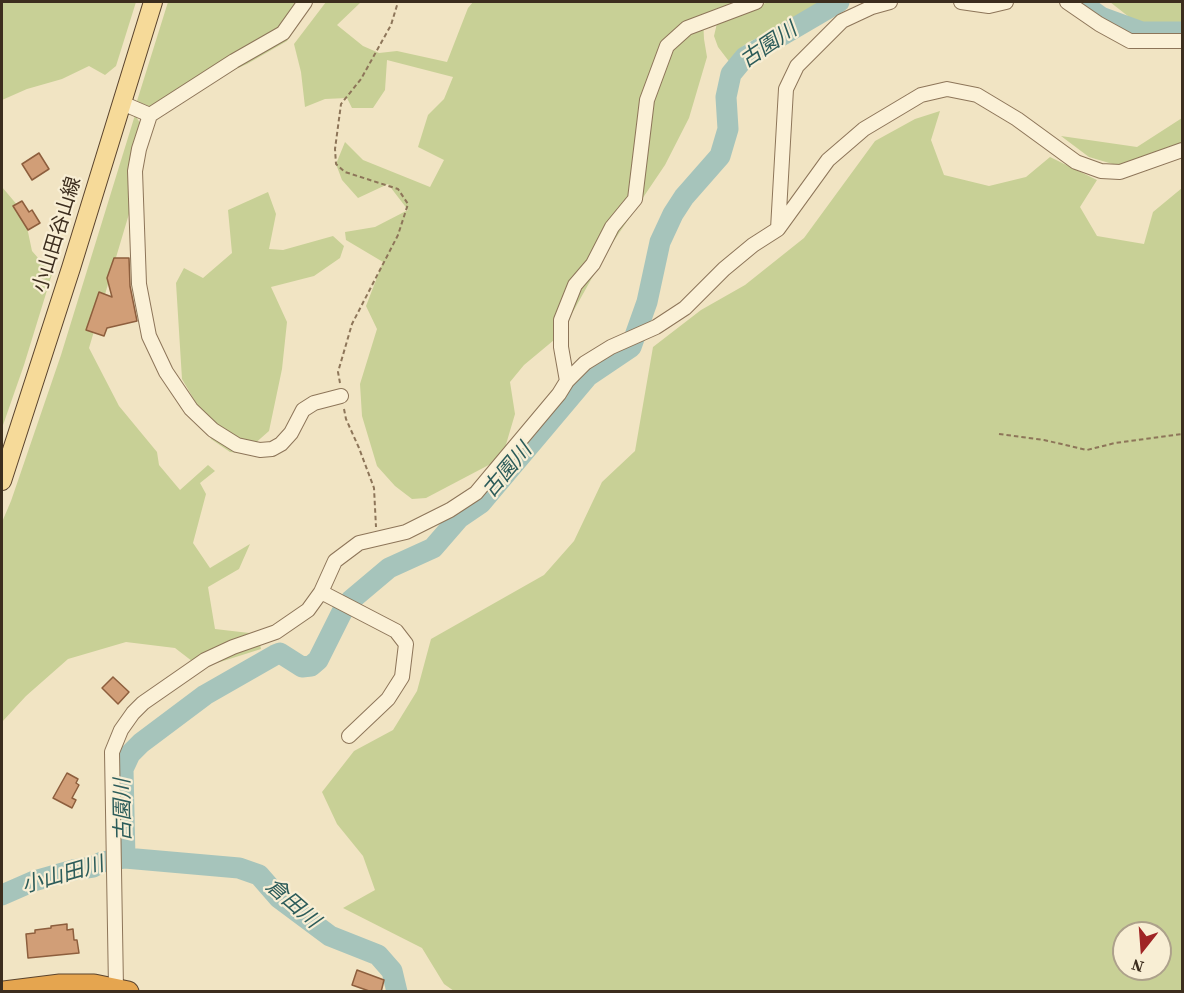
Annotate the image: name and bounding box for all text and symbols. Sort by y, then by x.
water label: 古園川 [736,18,802,74]
street label: 小山田谷山線 [29,174,87,296]
water label: 古園川 [478,439,538,503]
water label: 古園川 [111,778,137,842]
water label: 小山田川 [19,852,107,900]
water label: 倉田川 [260,874,324,934]
north arrow [1112,921,1172,981]
text: N [1129,954,1146,979]

